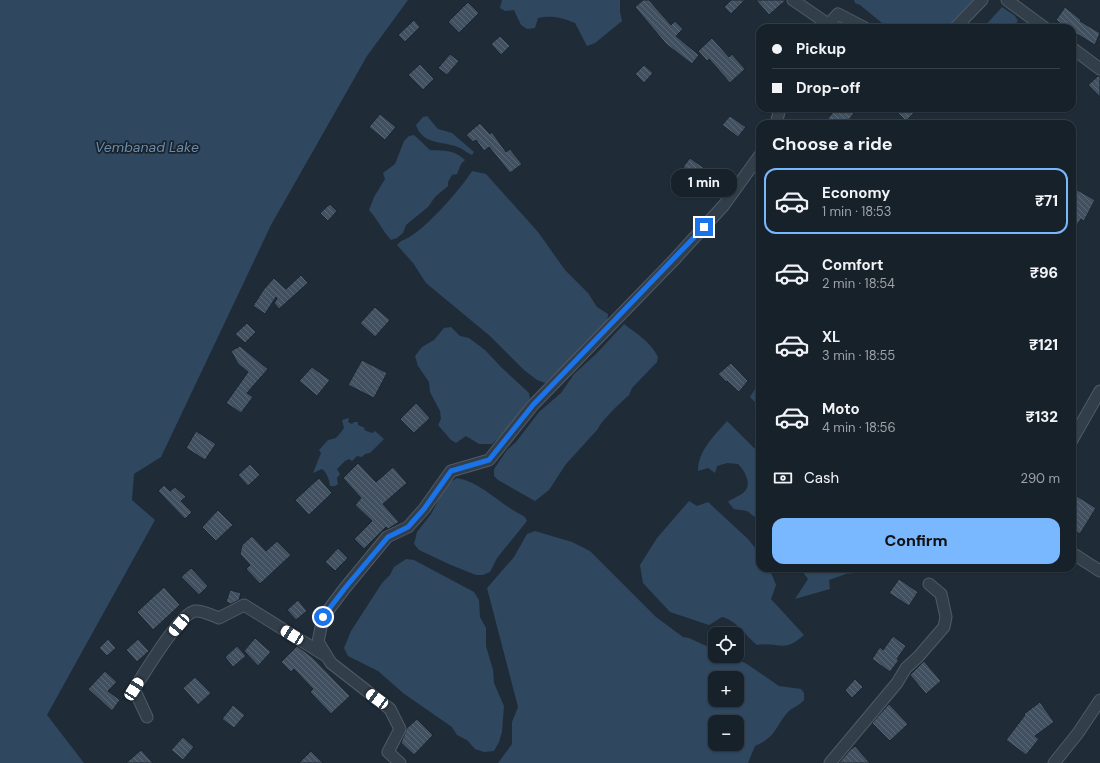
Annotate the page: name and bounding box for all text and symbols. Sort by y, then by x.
text: Pickup [796,39,846,59]
text: Drop-off [796,78,861,98]
text: Choose a ride [772,132,893,156]
water label: Vembanad Lake [95,138,199,156]
callout: 1 min [671,169,737,197]
text: 1 min [688,174,720,191]
icon: car [774,183,810,219]
text: Economy [822,183,890,203]
text: ₹71 [1035,191,1058,211]
text: 1 min · 18:53 [822,203,891,220]
route end [695,218,713,236]
icon: car [774,255,810,291]
text: Comfort [822,255,883,275]
text: ₹96 [1030,263,1058,283]
text: 2 min · 18:54 [822,275,895,292]
icon: car [774,327,810,363]
text: XL [822,327,840,347]
text: ₹121 [1029,335,1058,355]
text: 3 min · 18:55 [822,347,895,364]
icon: car [774,399,810,435]
text: Moto [822,399,860,419]
text: ₹132 [1026,407,1058,427]
text: 4 min · 18:56 [822,419,896,436]
icon: cash [772,467,794,489]
text: Cash [804,468,839,488]
text: 290 m [1021,470,1060,487]
button: Confirm [772,518,1060,564]
route start [314,608,332,626]
car [167,612,191,638]
car [279,624,305,646]
map controls [708,627,744,751]
button: locate [708,627,744,663]
button: + [708,671,744,707]
car [122,676,146,702]
car [364,687,390,711]
button: − [708,715,744,751]

